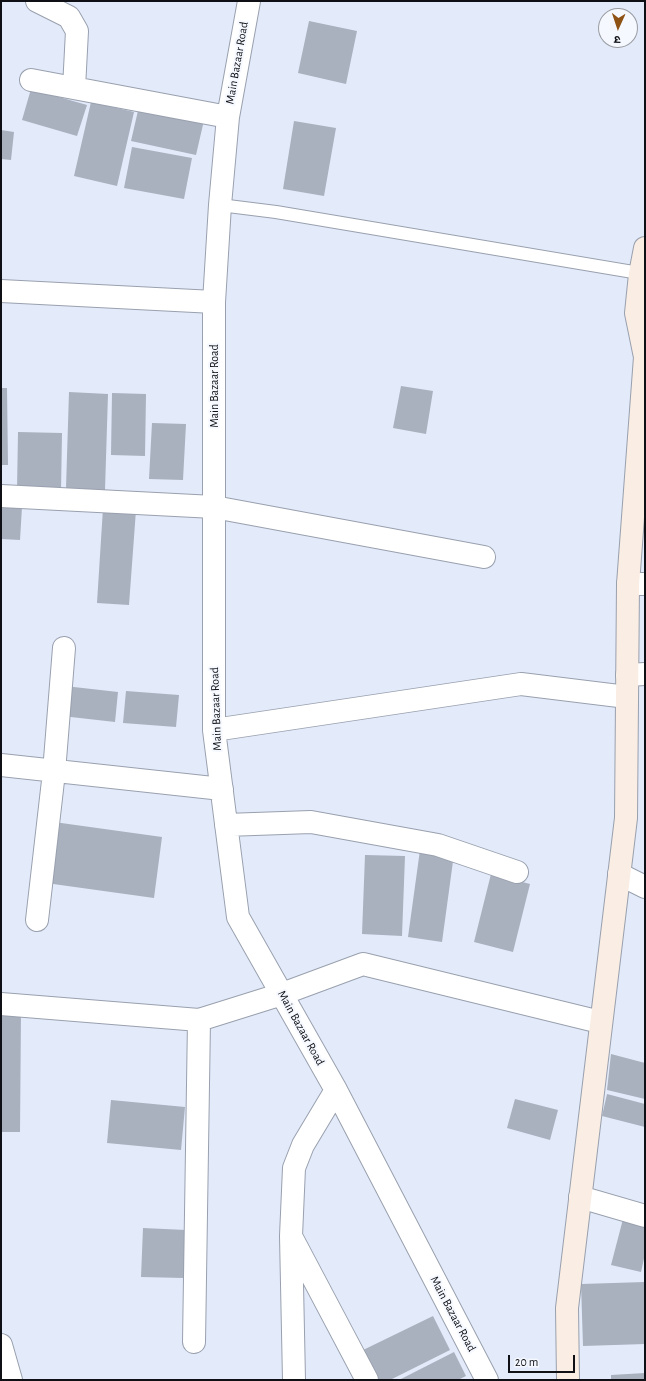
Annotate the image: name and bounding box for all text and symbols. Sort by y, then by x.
north arrow [598,8,638,48]
street label: Main Bazaar Road [223,21,251,105]
text: उ [614,34,621,45]
street label: Main Bazaar Road [207,344,221,428]
street label: Main Bazaar Road [207,667,225,751]
street label: Main Bazaar Road [274,988,328,1068]
street label: Main Bazaar Road [427,1274,479,1354]
scale bar [510,1347,577,1373]
text: 20 m [515,1356,538,1368]

